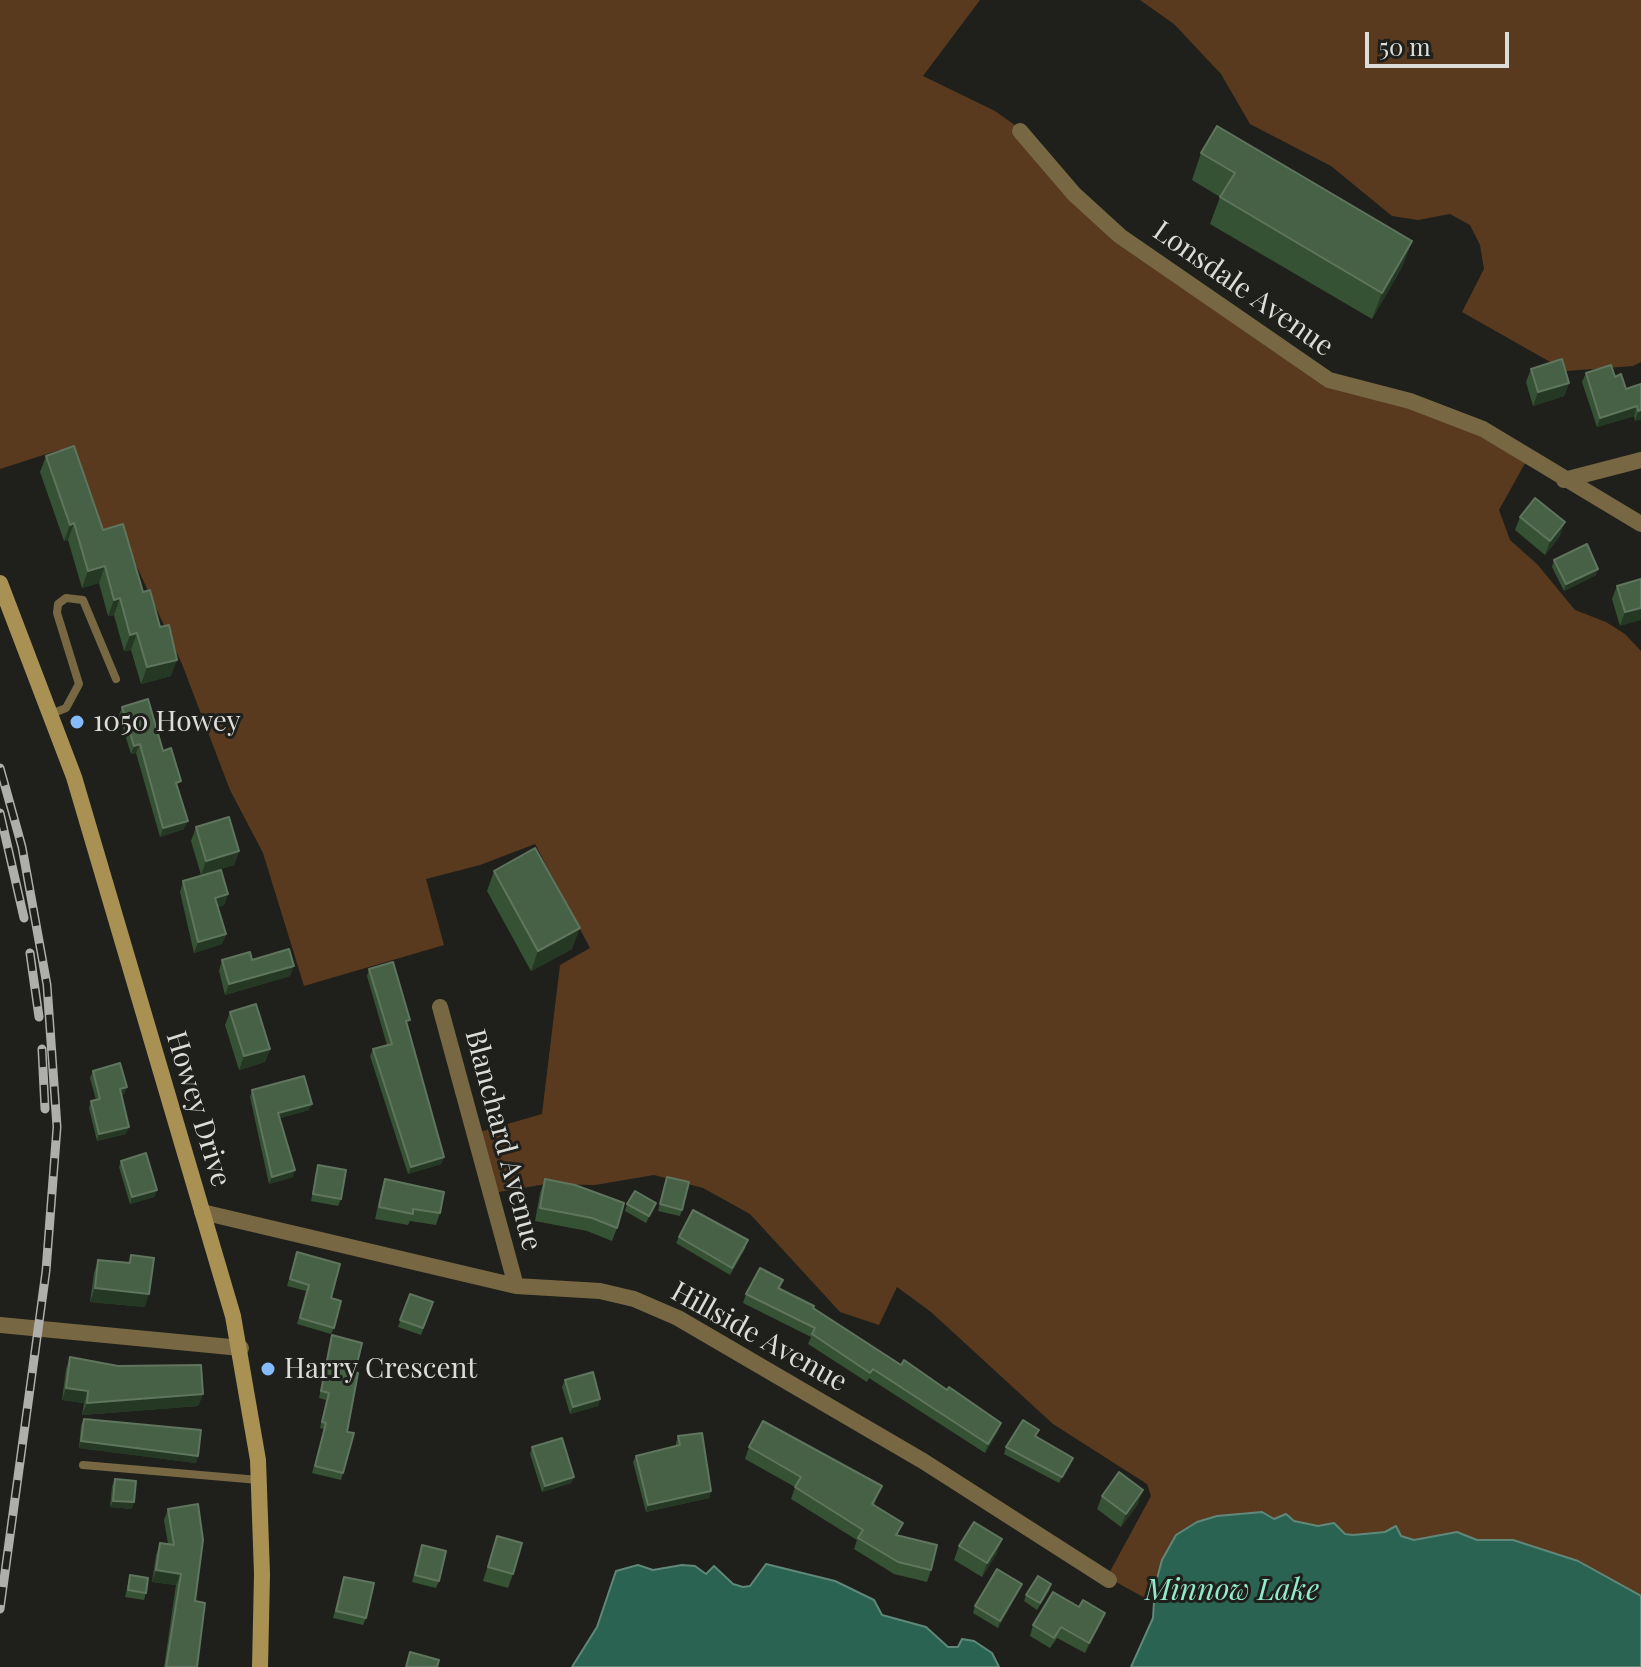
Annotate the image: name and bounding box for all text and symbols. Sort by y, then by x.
scale bar [1369,16,1513,66]
text: 50 m [1379,30,1431,62]
street label: Lonsdale Avenue [1146,214,1340,364]
place label: 1050 Howey [93,705,241,739]
marker: 1050 Howey [68,713,86,731]
street label: Blanchard Avenue [457,1026,549,1254]
street label: Howey Drive [158,1027,238,1191]
street label: Hillside Avenue [665,1275,853,1399]
place label: Harry Crescent [284,1352,477,1386]
marker: Harry Crescent [259,1360,277,1378]
water label: Minnow Lake [1145,1573,1319,1609]

